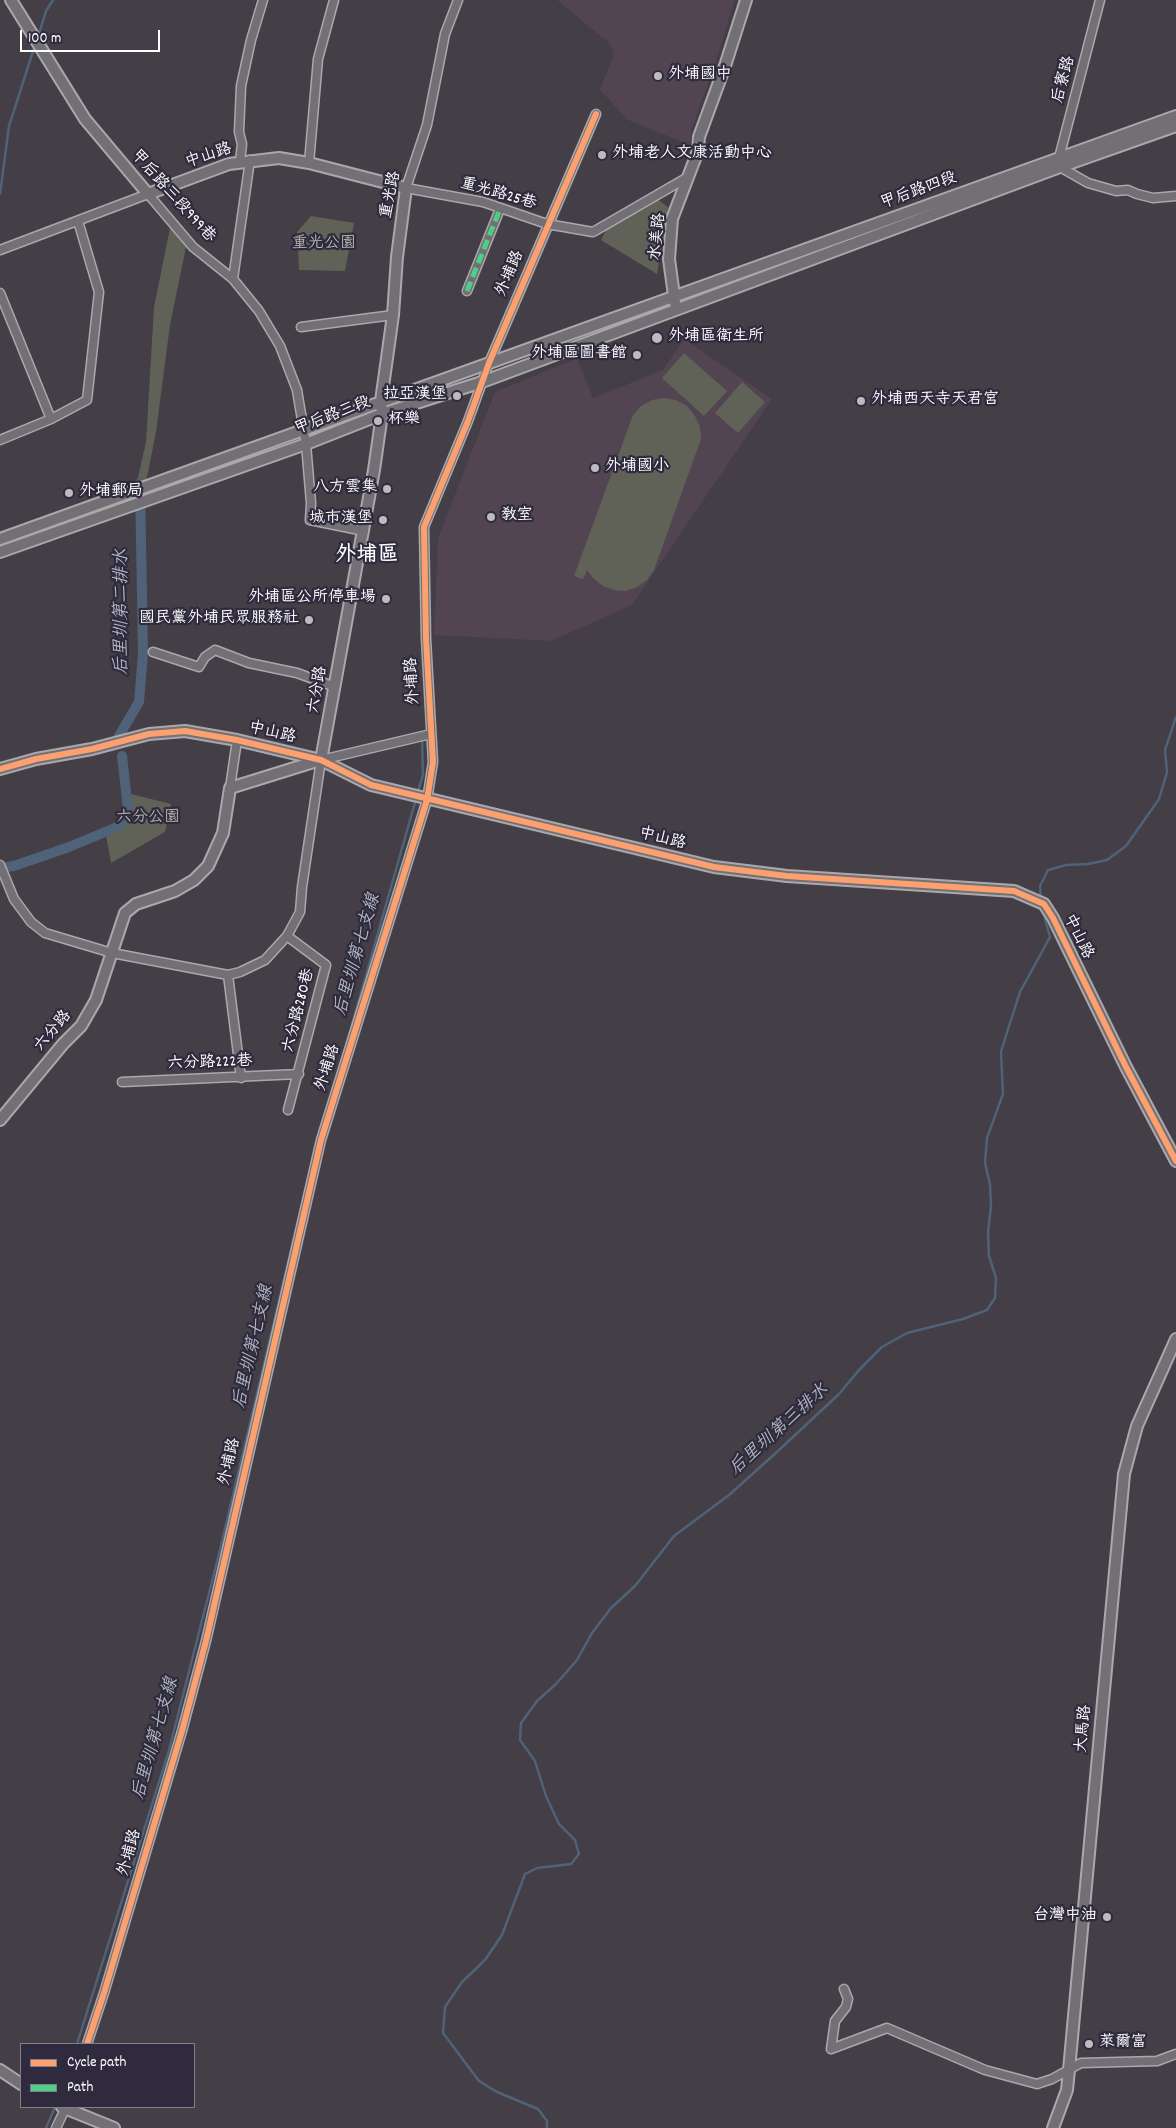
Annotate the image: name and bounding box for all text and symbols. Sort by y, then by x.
scale bar [22,20,162,52]
text: 100 m [28,28,61,50]
street label: 后寮路 [1050,54,1080,106]
place label: 外埔國中 [668,66,732,86]
marker: 外埔國中 [652,70,664,82]
street label: 中山路 [183,140,235,174]
place label: 外埔老人文康活動中心 [612,145,772,165]
street label: 甲后路三段999巷 [125,147,219,247]
marker: 外埔老人文康活動中心 [596,149,608,161]
street label: 甲后路四段 [878,169,960,215]
street label: 重光路 [378,170,406,220]
street label: 重光路25巷 [458,175,538,215]
street label: 水美路 [647,212,671,262]
park label: 重光公園 [292,235,356,255]
street label: 外埔路 [493,248,529,300]
place label: 外埔區衛生所 [668,328,764,348]
marker: 外埔區衛生所 [650,331,664,345]
place label: 外埔區圖書館 [531,345,627,365]
marker: 外埔區圖書館 [631,349,643,361]
place label: 拉亞漢堡 [383,386,447,406]
marker: 拉亞漢堡 [451,390,463,402]
place label: 外埔西天寺天君宮 [871,391,999,411]
street label: 甲后路三段 [292,394,374,440]
marker: 外埔西天寺天君宮 [855,395,867,407]
place label: 杯樂 [388,411,420,431]
marker: 杯樂 [372,415,384,427]
place label: 外埔國小 [605,458,669,478]
marker: 外埔國小 [589,462,601,474]
place label: 八方雲集 [313,479,377,499]
place label: 外埔郵局 [79,483,143,503]
marker: 八方雲集 [381,483,393,495]
marker: 外埔郵局 [63,487,75,499]
place label: 教室 [501,507,533,527]
place label: 城市漢堡 [309,510,373,530]
marker: 教室 [485,511,497,523]
marker: 城市漢堡 [377,514,389,526]
district label: 外埔區 [336,544,398,570]
water label: 后里圳第二排水 [113,549,135,675]
place label: 外埔區公所停車場 [248,589,376,609]
marker: 外埔區公所停車場 [380,593,392,605]
place label: 國民黨外埔民眾服務社 [139,610,299,630]
marker: 國民黨外埔民眾服務社 [303,614,315,626]
street label: 外埔路 [403,657,425,705]
street label: 六分路 [305,665,333,715]
street label: 中山路 [246,719,298,749]
park label: 六分公園 [116,809,180,829]
street label: 中山路 [636,825,688,855]
water label: 后里圳第七支線 [331,891,387,1019]
street label: 中山路 [1058,911,1096,963]
street label: 六分路280巷 [280,967,320,1055]
street label: 六分路 [31,1007,77,1057]
street label: 外埔路 [312,1042,346,1094]
street label: 六分路222巷 [167,1053,253,1075]
water label: 后里圳第七支線 [230,1283,280,1411]
water label: 后里圳第三排水 [726,1381,834,1481]
street label: 外埔路 [216,1436,246,1488]
water label: 后里圳第七支線 [129,1675,185,1803]
street label: 大馬路 [1073,1704,1097,1754]
street label: 外埔路 [115,1827,147,1879]
place label: 台灣中油 [1033,1907,1097,1927]
marker: 台灣中油 [1101,1911,1113,1923]
place label: 萊爾富 [1099,2034,1147,2054]
marker: 萊爾富 [1083,2038,1095,2050]
legend [20,2043,195,2108]
text: Cycle path [67,2052,126,2074]
text: Path [67,2077,93,2099]

